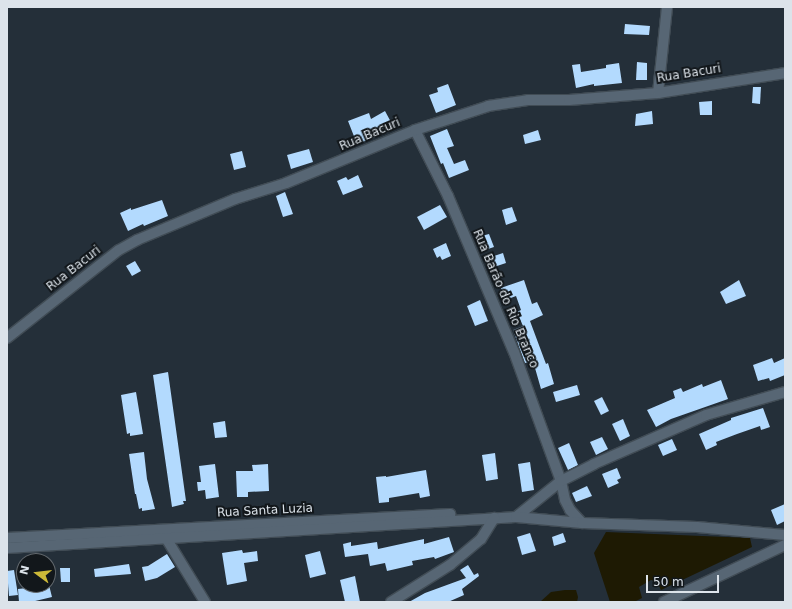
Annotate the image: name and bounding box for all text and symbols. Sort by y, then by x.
street label: Rua Bacuri [656,62,722,86]
street label: Rua Bacuri [337,116,403,154]
street label: Rua Barão do Rio Branco [469,227,541,371]
street label: Rua Bacuri [44,243,104,295]
street label: Rua Santa Luzia [217,501,313,521]
north arrow [16,553,56,593]
text: N [17,564,32,576]
scale bar [648,567,721,593]
text: 50 m [653,575,684,589]

